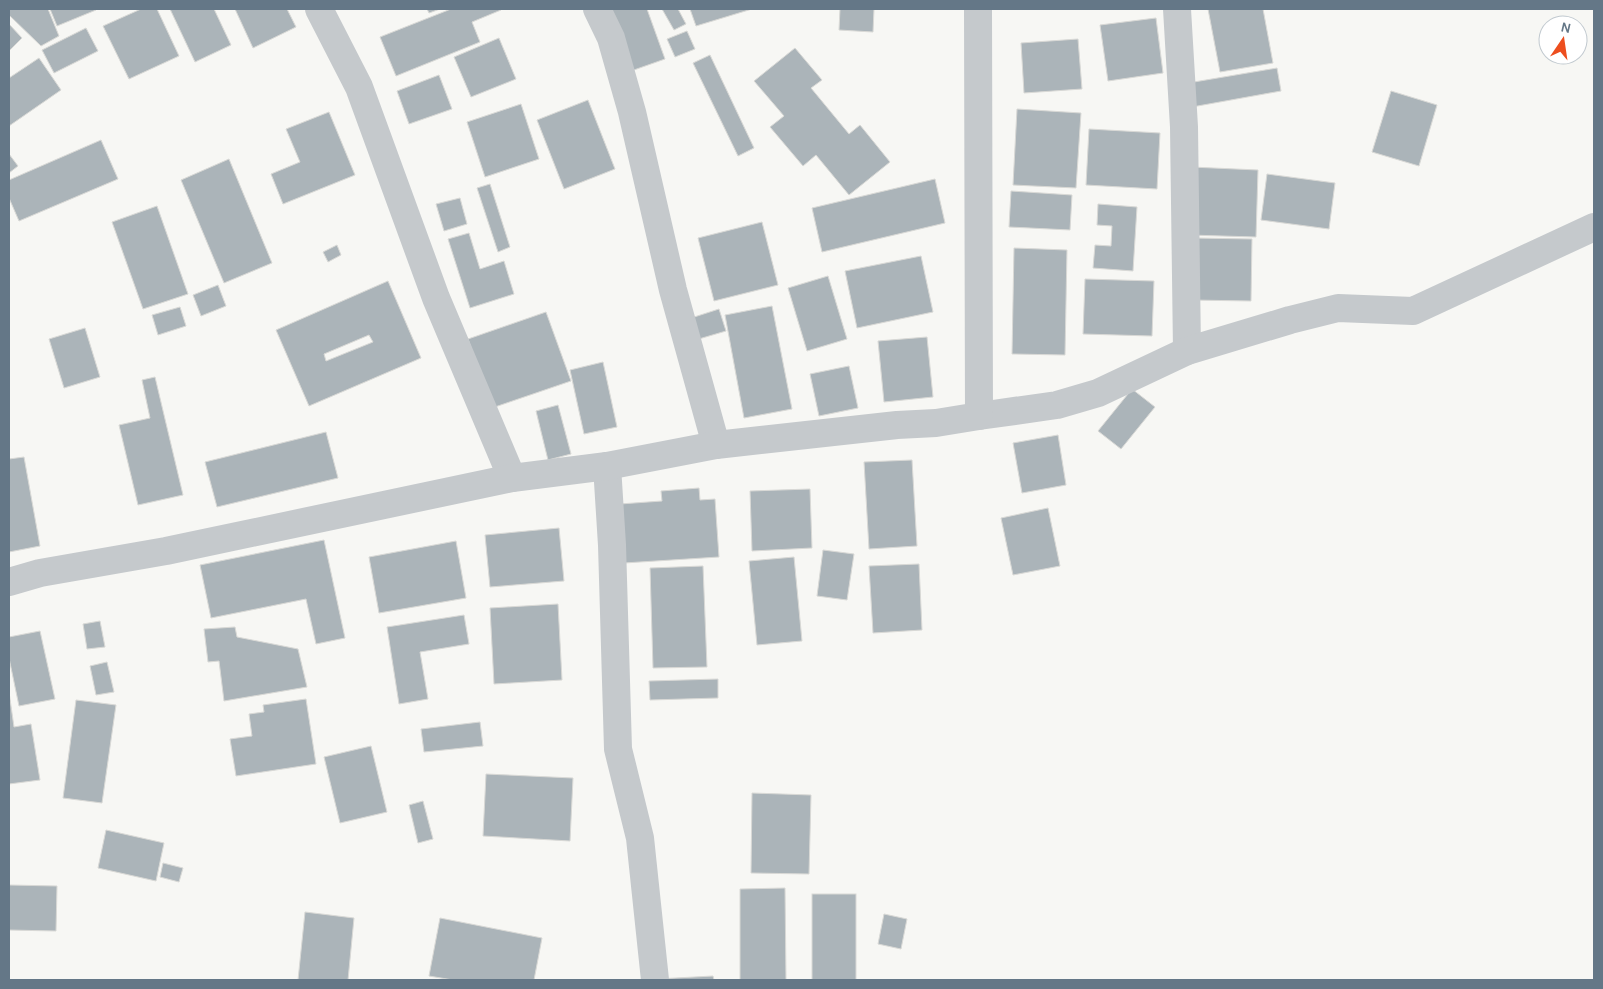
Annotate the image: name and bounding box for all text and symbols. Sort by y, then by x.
north arrow [1538,15,1588,65]
text: N [1559,18,1573,37]

